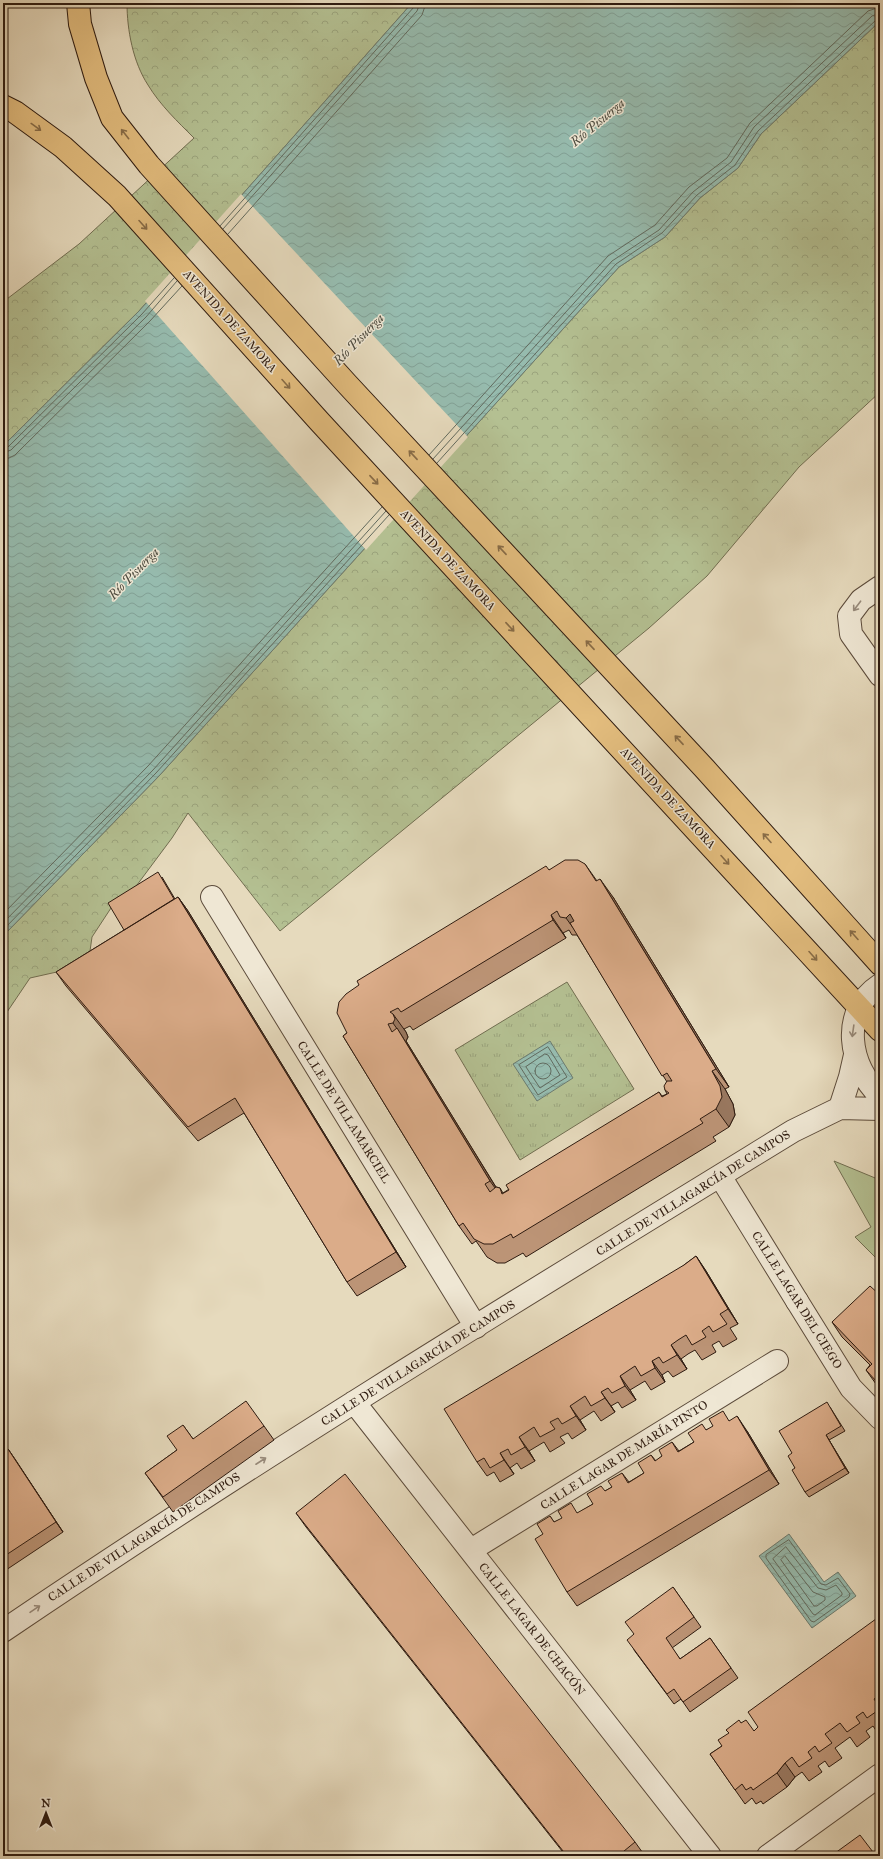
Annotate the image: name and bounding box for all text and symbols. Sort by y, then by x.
water label: Río Pisuerga [566,95,628,151]
one-way arrow [30,123,41,131]
one-way arrow [121,129,130,140]
one-way arrow [139,220,148,230]
street label: AVENIDA DE ZAMORA [180,266,280,375]
water label: Río Pisuerga [329,310,387,370]
one-way arrow [282,379,291,389]
one-way arrow [408,450,418,460]
one-way arrow [369,475,379,485]
street label: AVENIDA DE ZAMORA [397,506,499,613]
water label: Río Pisuerga [104,544,162,604]
one-way arrow [497,545,506,555]
one-way arrow [852,600,861,611]
one-way arrow [505,622,515,632]
one-way arrow [585,640,595,650]
one-way arrow [675,736,684,746]
street label: AVENIDA DE ZAMORA [617,744,719,851]
one-way arrow [763,833,772,843]
one-way arrow [720,855,730,865]
one-way arrow [850,929,859,940]
one-way arrow [808,951,818,961]
one-way arrow [849,1024,857,1037]
street label: CALLE DE VILLAMARCIEL [294,1038,394,1186]
street label: CALLE DE VILLAGARCÍA DE CAMPOS [592,1125,793,1259]
street label: CALLE LAGAR DEL CIEGO [749,1229,845,1371]
street label: CALLE DE VILLAGARCÍA DE CAMPOS [317,1295,518,1429]
street label: CALLE LAGAR DE MARÍA PINTO [537,1396,710,1513]
one-way arrow [256,1457,267,1466]
street label: CALLE DE VILLAGARCÍA DE CAMPOS [44,1468,243,1604]
street label: CALLE LAGAR DE CHACÓN [476,1559,590,1698]
one-way arrow [29,1605,40,1613]
north arrow [26,1793,66,1833]
text: N [41,1797,51,1810]

